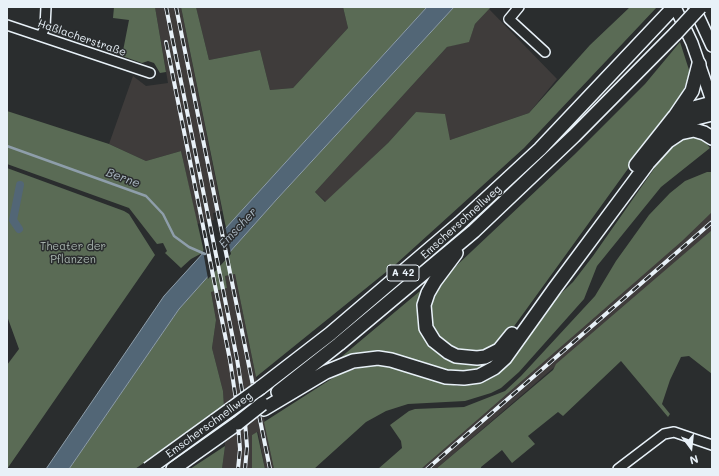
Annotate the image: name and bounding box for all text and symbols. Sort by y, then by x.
street label: Haßlacherstraße [36,17,128,59]
water label: Berne [104,165,142,191]
street label: Emscherschnellweg [418,182,504,262]
water label: Emscher [216,205,260,251]
park label: Theater der Pflanzen [40,240,106,266]
road number: A 42 [387,265,419,281]
street label: Emscherschnellweg [163,389,255,461]
north arrow [671,428,711,468]
text: N [688,452,700,468]

